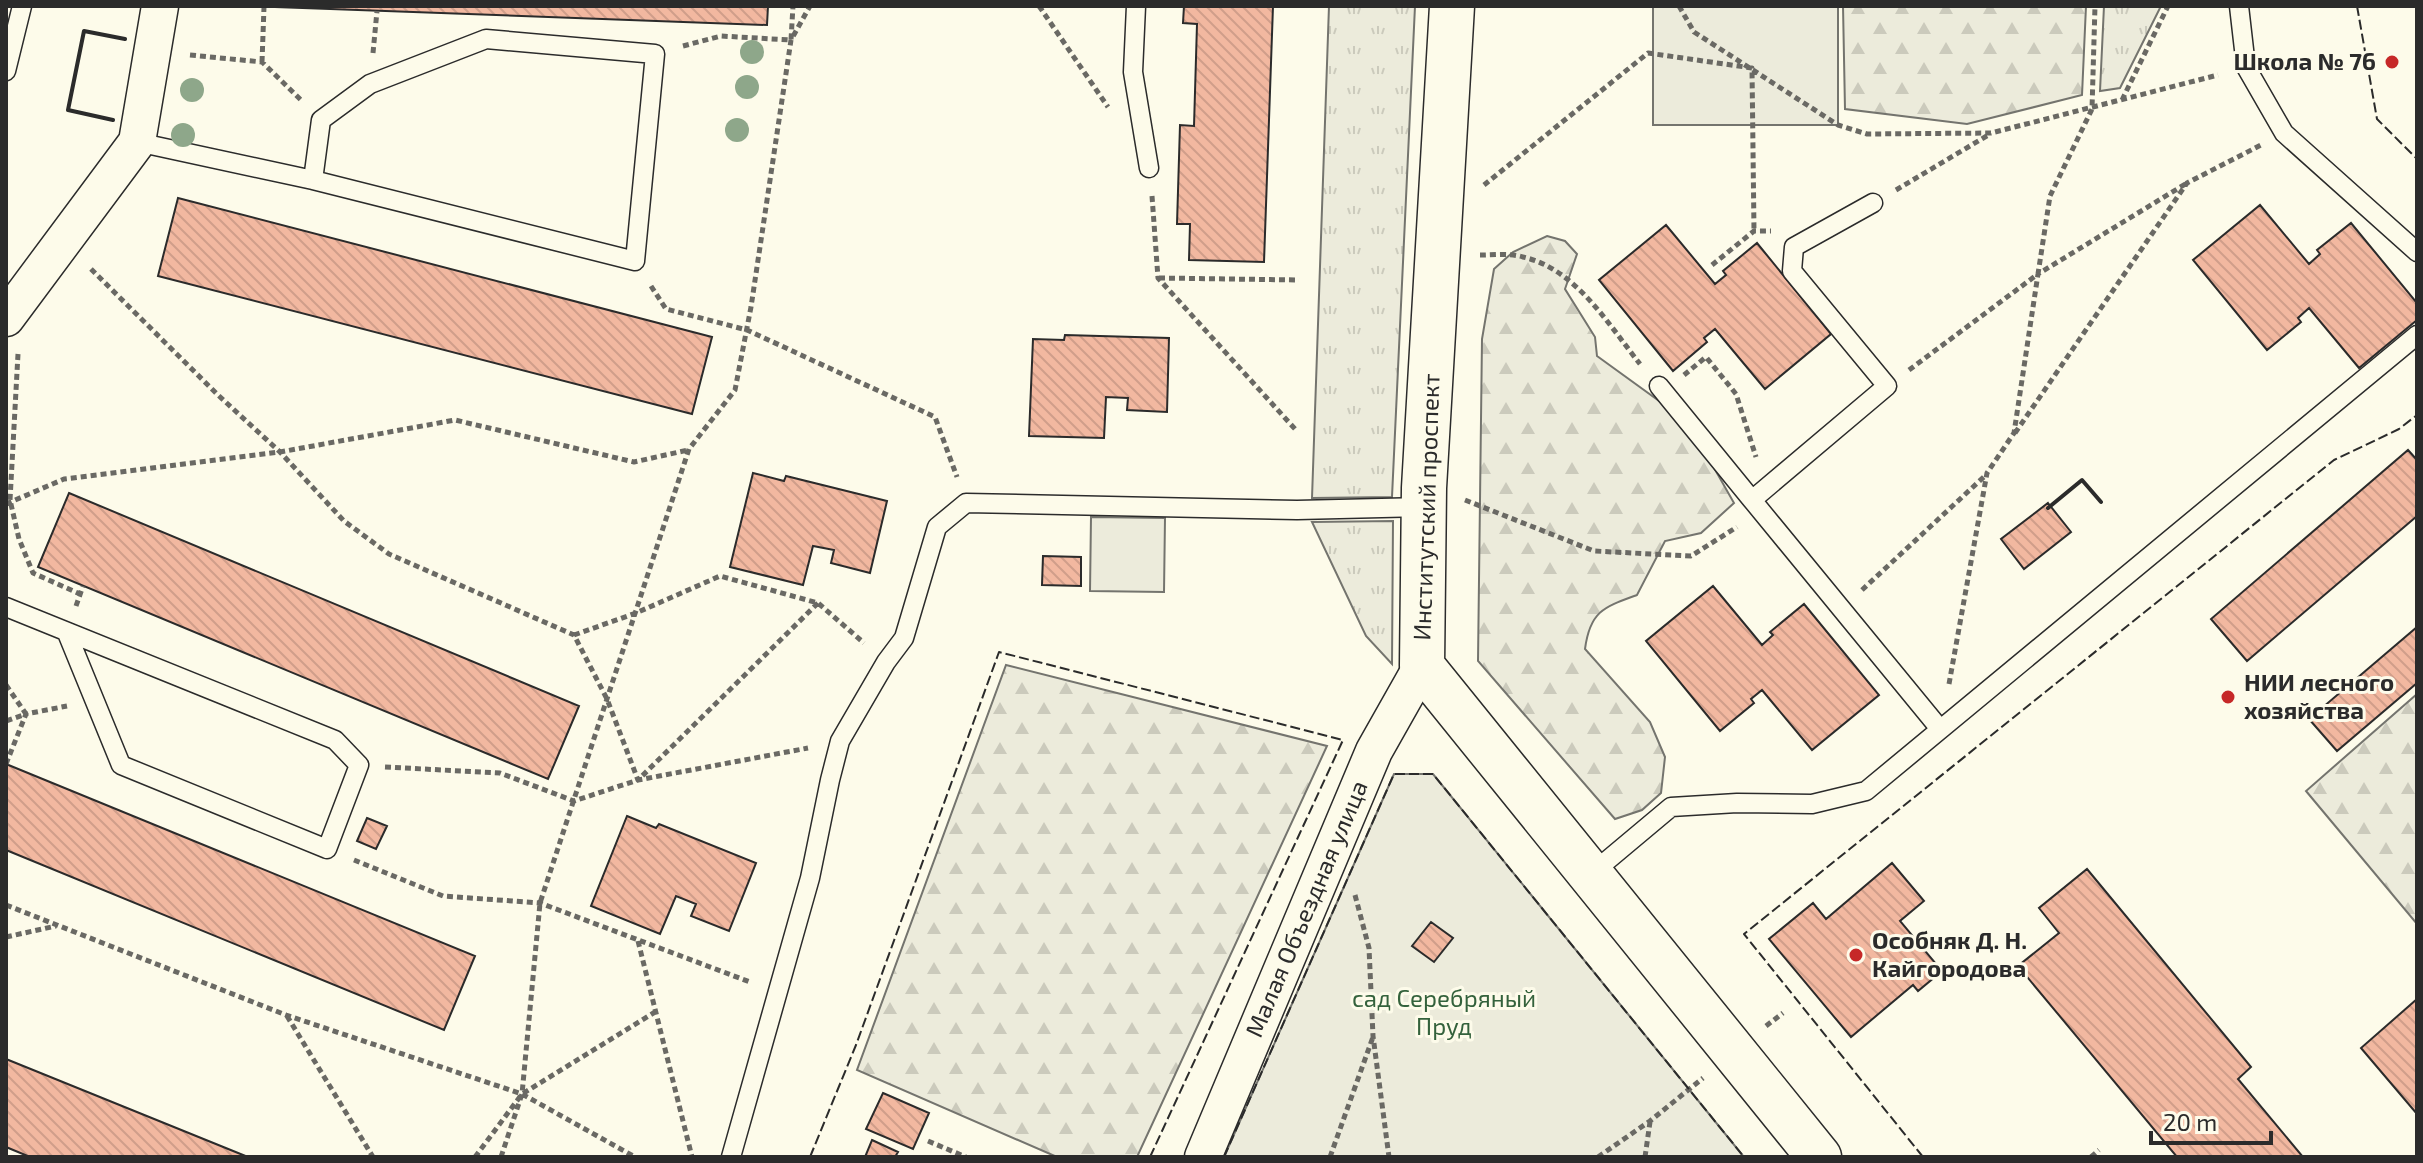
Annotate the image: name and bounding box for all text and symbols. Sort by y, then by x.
place label: Школа № 76 [2233,46,2376,75]
marker: Школа № 76 [2383,53,2401,71]
street label: Институтский проспект [1406,373,1446,641]
place label: НИИ лесного хозяйства [2244,667,2394,724]
marker: НИИ лесного хозяйства [2219,688,2237,706]
street label: Малая Объездная улица [1238,776,1374,1041]
place label: Особняк Д. Н. Кайгородова [1872,925,2027,982]
marker: Особняк Д. Н. Кайгородова [1847,946,1865,964]
park label: сад Серебряный Пруд [1352,983,1536,1041]
scale bar [2151,1095,2271,1145]
text: 20 m [2163,1107,2217,1136]

